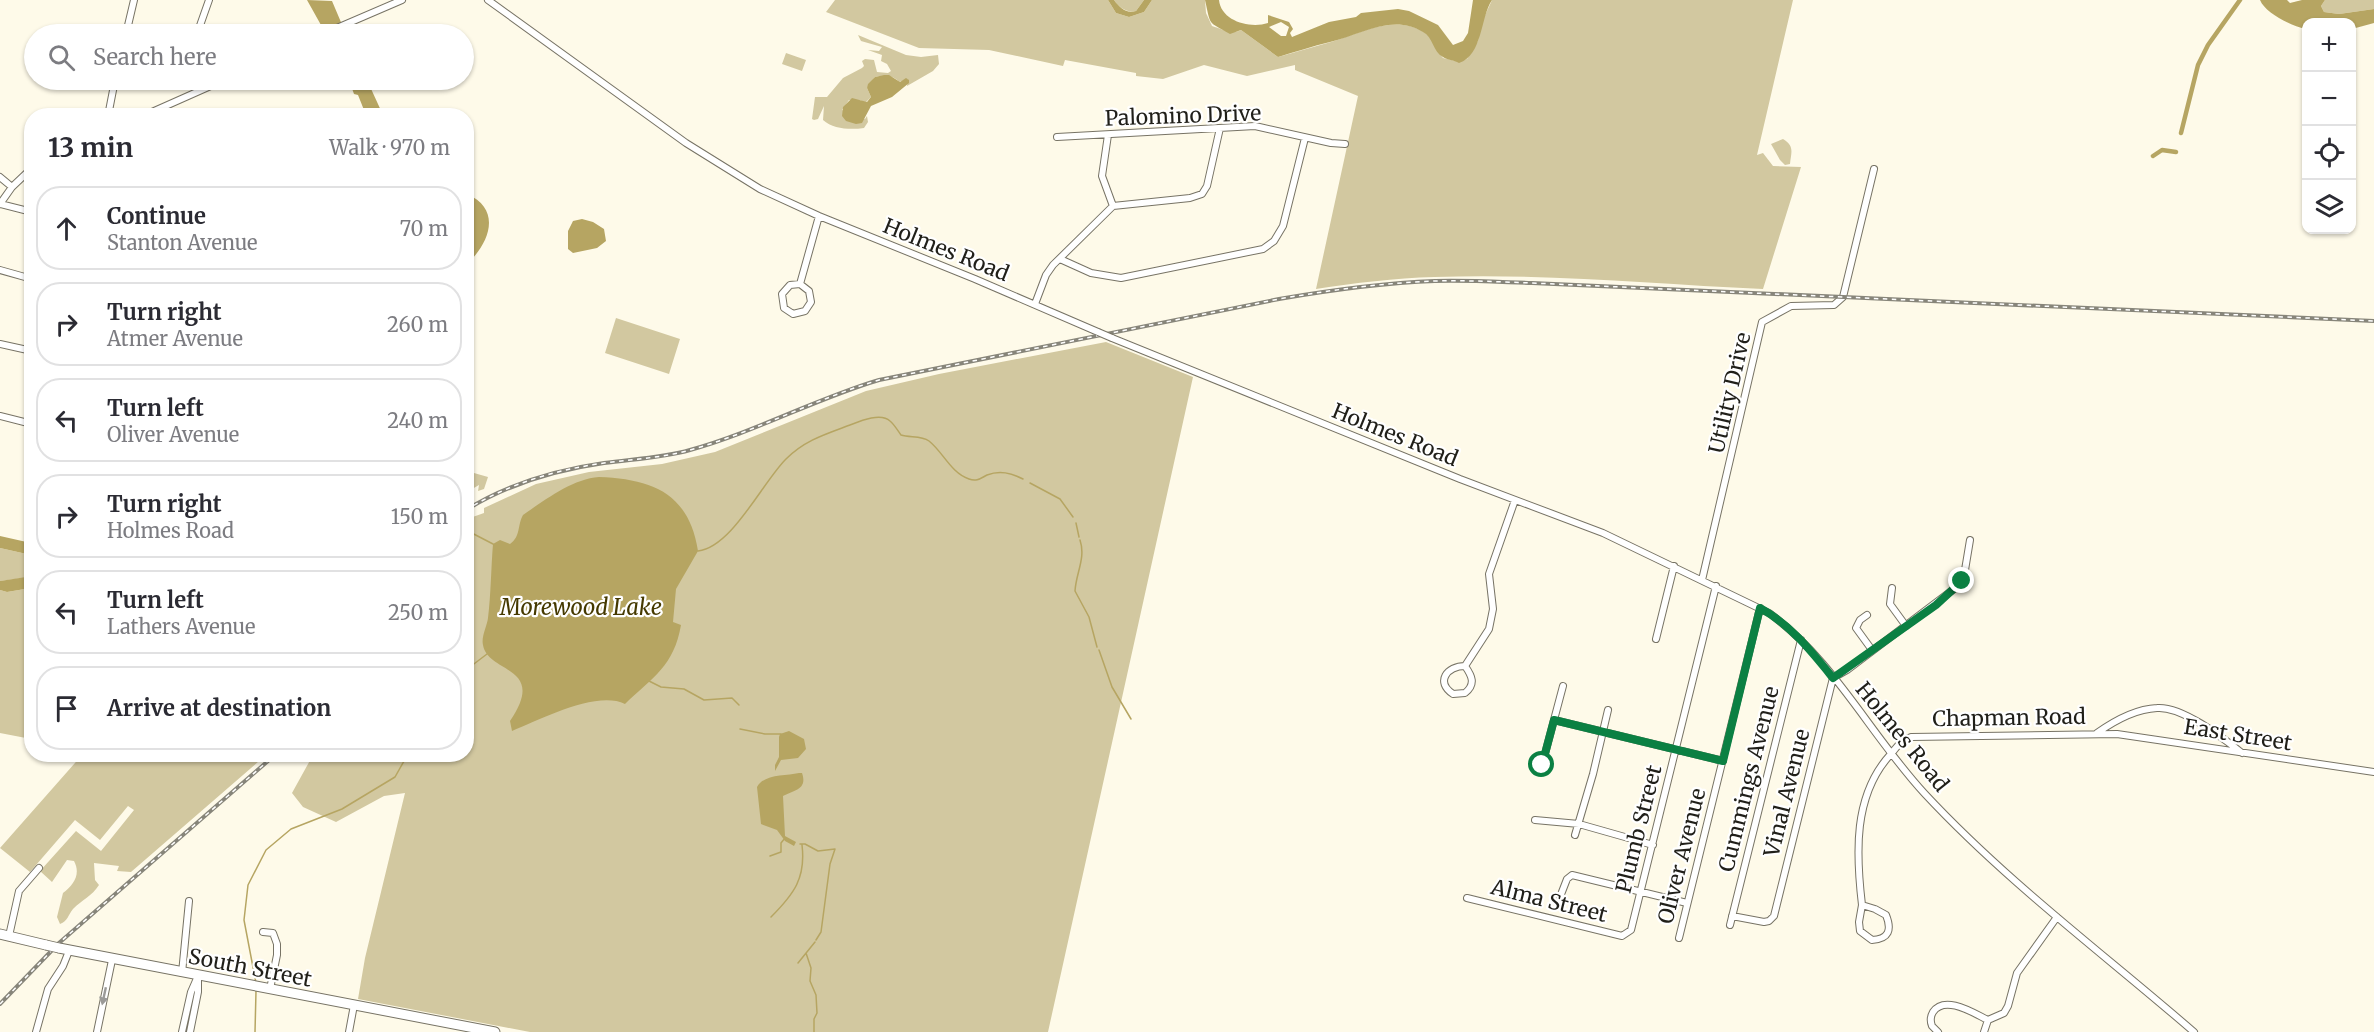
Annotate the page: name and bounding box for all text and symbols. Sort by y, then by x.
map controls [2302,18,2356,234]
button: + [2302,18,2356,72]
search box [24,24,474,90]
icon: search [45,41,78,74]
text: Search here [93,43,216,71]
button: − [2302,72,2356,126]
street label: Palomino Drive [1104,99,1262,132]
button: locate [2302,126,2356,180]
text: 13 min [48,131,133,164]
text: Walk · 970 m [329,135,450,160]
button: layers [2302,180,2356,234]
text: Continue [107,202,206,230]
icon: ahead [50,212,83,245]
street label: Holmes Road [879,212,1013,287]
text: 70 m [400,216,448,241]
text: Stanton Avenue [107,230,258,255]
text: Turn right [107,298,221,326]
icon: right [50,308,83,341]
text: 260 m [387,312,448,337]
text: Atmer Avenue [107,326,243,351]
street label: Utility Drive [1702,330,1757,456]
text: Turn left [107,394,204,422]
street label: Holmes Road [1328,397,1462,472]
icon: left [50,404,83,437]
text: 240 m [387,408,448,433]
text: Oliver Avenue [107,422,239,447]
text: Turn right [107,490,221,518]
icon: right [50,500,83,533]
text: 150 m [391,504,448,529]
text: Holmes Road [107,518,234,543]
route end [1948,567,1974,593]
text: Turn left [107,586,204,614]
water label: Morewood Lake [499,593,662,621]
icon: left [50,596,83,629]
text: 250 m [388,600,448,625]
text: Lathers Avenue [107,614,255,639]
street label: Holmes Road [1850,676,1955,797]
street label: Cummings Avenue [1712,683,1785,874]
icon: arrive [50,692,83,725]
text: Arrive at destination [107,694,331,722]
street label: Chapman Road [1932,703,2086,732]
street label: East Street [2182,713,2294,756]
street label: Vinal Avenue [1757,726,1815,861]
route start [1528,751,1554,777]
street label: Plumb Street [1610,762,1667,896]
street label: Oliver Avenue [1652,785,1711,926]
street label: Alma Street [1487,873,1610,928]
street label: South Street [186,942,314,993]
one-way arrow [99,987,108,1006]

